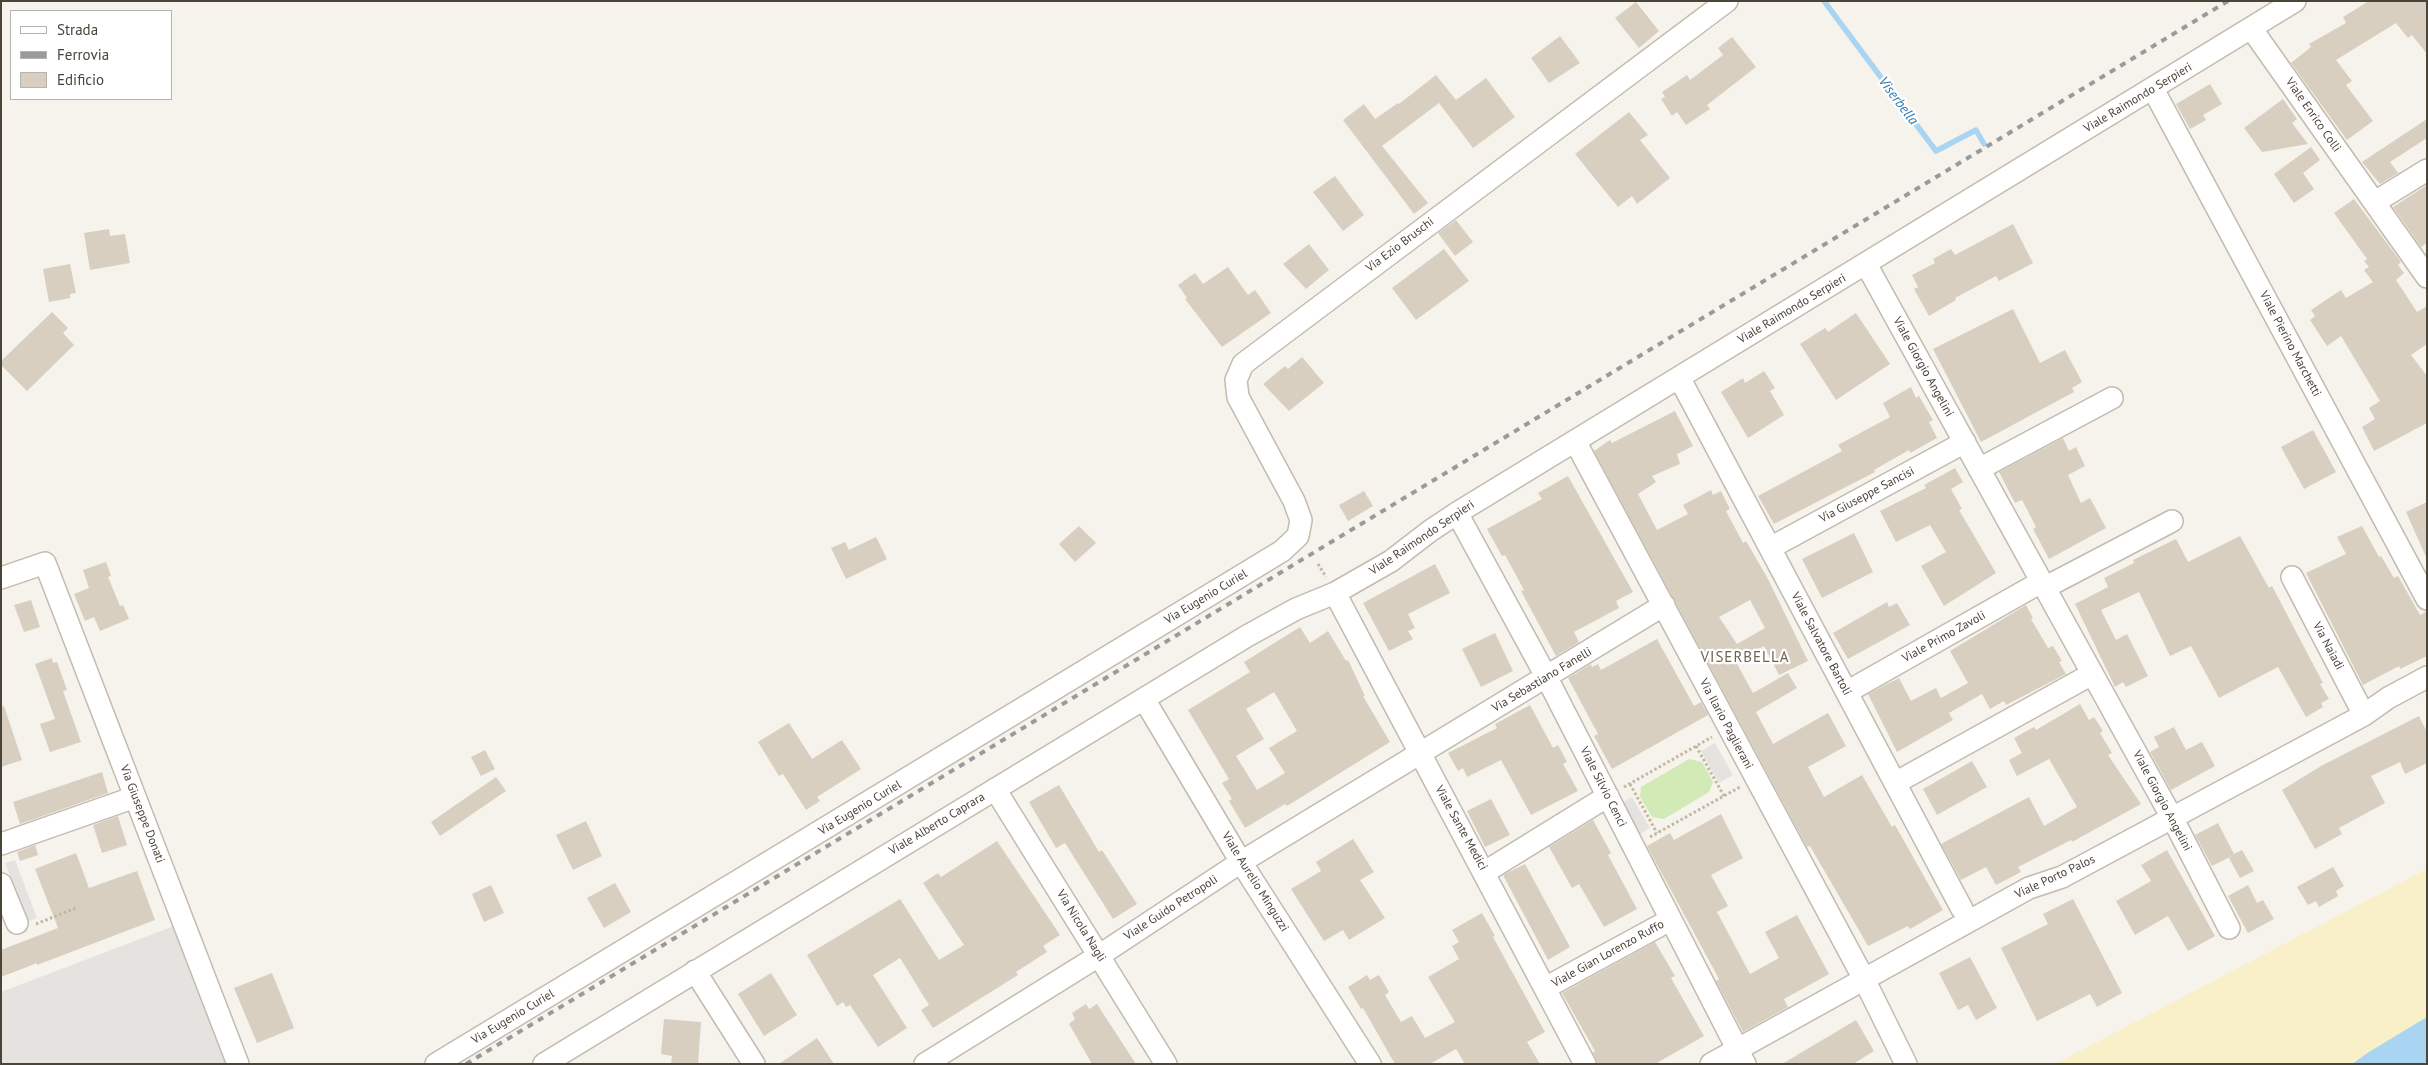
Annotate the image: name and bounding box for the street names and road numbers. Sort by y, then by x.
street label: Viale Raimondo Serpieri [2081,60,2195,136]
street label: Viale Enrico Colli [2282,75,2344,155]
street label: Via Ezio Bruschi [1363,215,1437,275]
street label: Viale Raimondo Serpieri [1735,271,1849,347]
street label: Viale Pierino Marchetti [2256,289,2324,399]
street label: Viale Giorgio Angelini [1890,315,1956,419]
street label: Via Giuseppe Sancisi [1817,464,1917,526]
street label: Viale Raimondo Serpieri [1367,498,1477,578]
street label: Via Eugenio Curiel [1162,567,1250,627]
street label: Viale Salvatore Bartoli [1788,590,1854,698]
street label: Viale Primo Zavoli [1900,608,1988,666]
street label: Via Naiadi [2309,620,2347,672]
street label: Via Sebastiano Fanelli [1490,645,1594,715]
street label: Via Ilario Paglierani [1696,676,1756,772]
street label: Viale Silvio Cenci [1577,744,1629,830]
street label: Viale Giorgio Angelini [2129,748,2195,854]
street label: Via Giuseppe Donati [117,763,167,865]
street label: Via Eugenio Curiel [816,778,904,838]
street label: Viale Sante Medici [1432,783,1490,873]
street label: Viale Alberto Caprara [887,790,987,858]
street label: Viale Aurelio Minguzzi [1218,829,1292,935]
street label: Viale Porto Palos [2013,852,2097,902]
street label: Viale Guido Petropoli [1122,872,1220,944]
street label: Via Nicola Nagli [1053,887,1109,965]
street label: Viale Gian Lorenzo Ruffo [1549,917,1667,991]
street label: Via Eugenio Curiel [469,987,557,1047]

